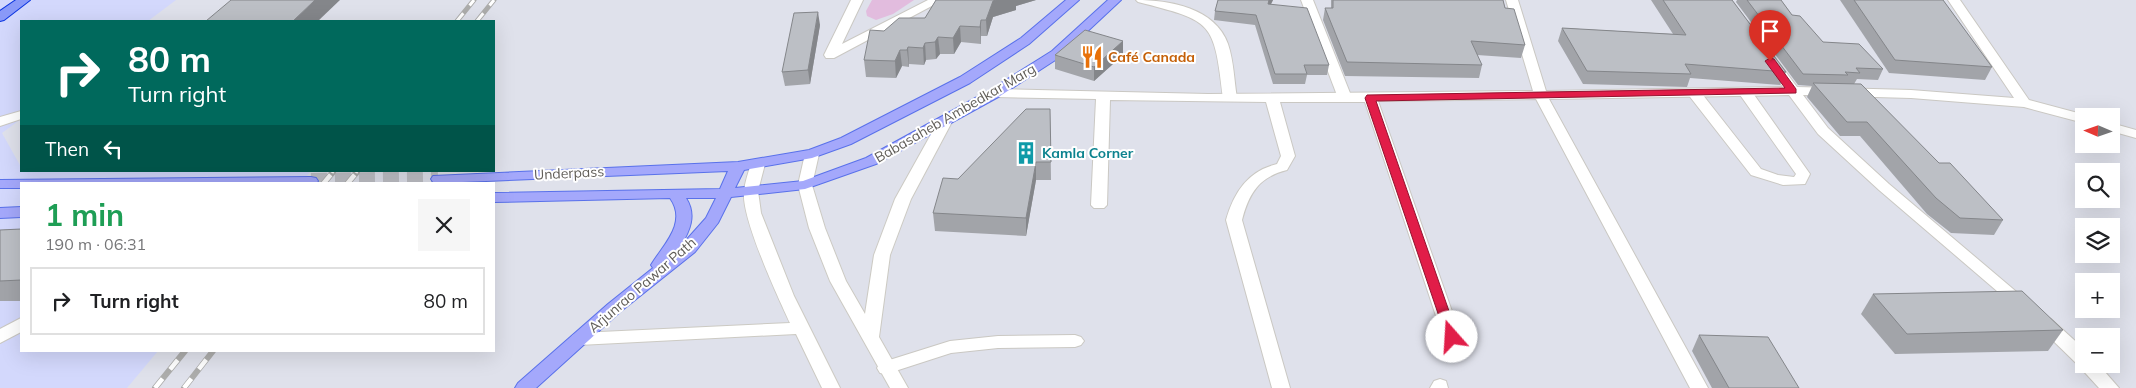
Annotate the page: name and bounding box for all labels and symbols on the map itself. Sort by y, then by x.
pin [1749,10,1791,61]
restaurant icon: Café Canada [1079,44,1105,70]
place label: Café Canada [1108,48,1195,66]
street label: Babasaheb Ambedkar Marg [871,59,1039,167]
north arrow [2075,108,2120,152]
building icon: Kamla Corner [1013,140,1039,166]
place label: Kamla Corner [1042,144,1134,162]
street label: Underpass [533,162,605,184]
street label: Arjunrao Pawar Path [585,233,699,337]
position arrow [1425,310,1477,362]

